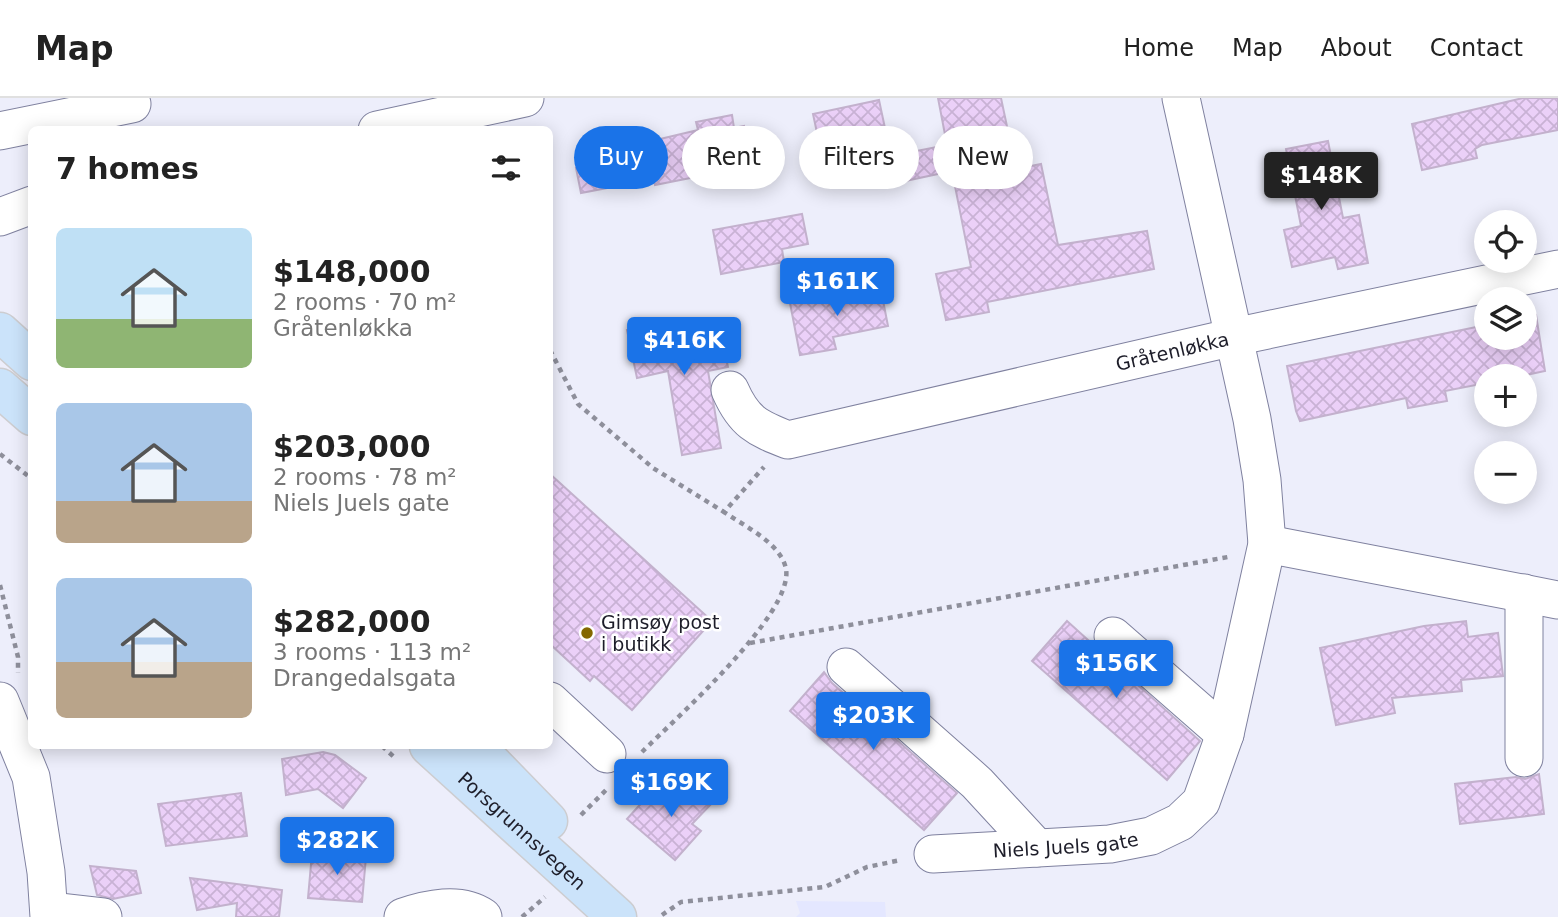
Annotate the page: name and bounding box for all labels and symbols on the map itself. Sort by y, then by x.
pin: $148K [1272,152,1370,212]
pin: $161K [788,258,886,318]
pin: $416K [635,317,733,377]
street label: Gråtenløkka [1113,328,1231,375]
place label: Gimsøy post i butikk [601,611,719,655]
marker: Gimsøy post i butikk [579,625,595,641]
pin: $156K [1067,640,1165,700]
pin: $203K [824,692,922,752]
pin: $169K [622,760,720,819]
street label: Porsgrunnsvegen [454,767,591,894]
pin: $282K [288,818,386,877]
street label: Niels Juels gate [992,828,1140,862]

